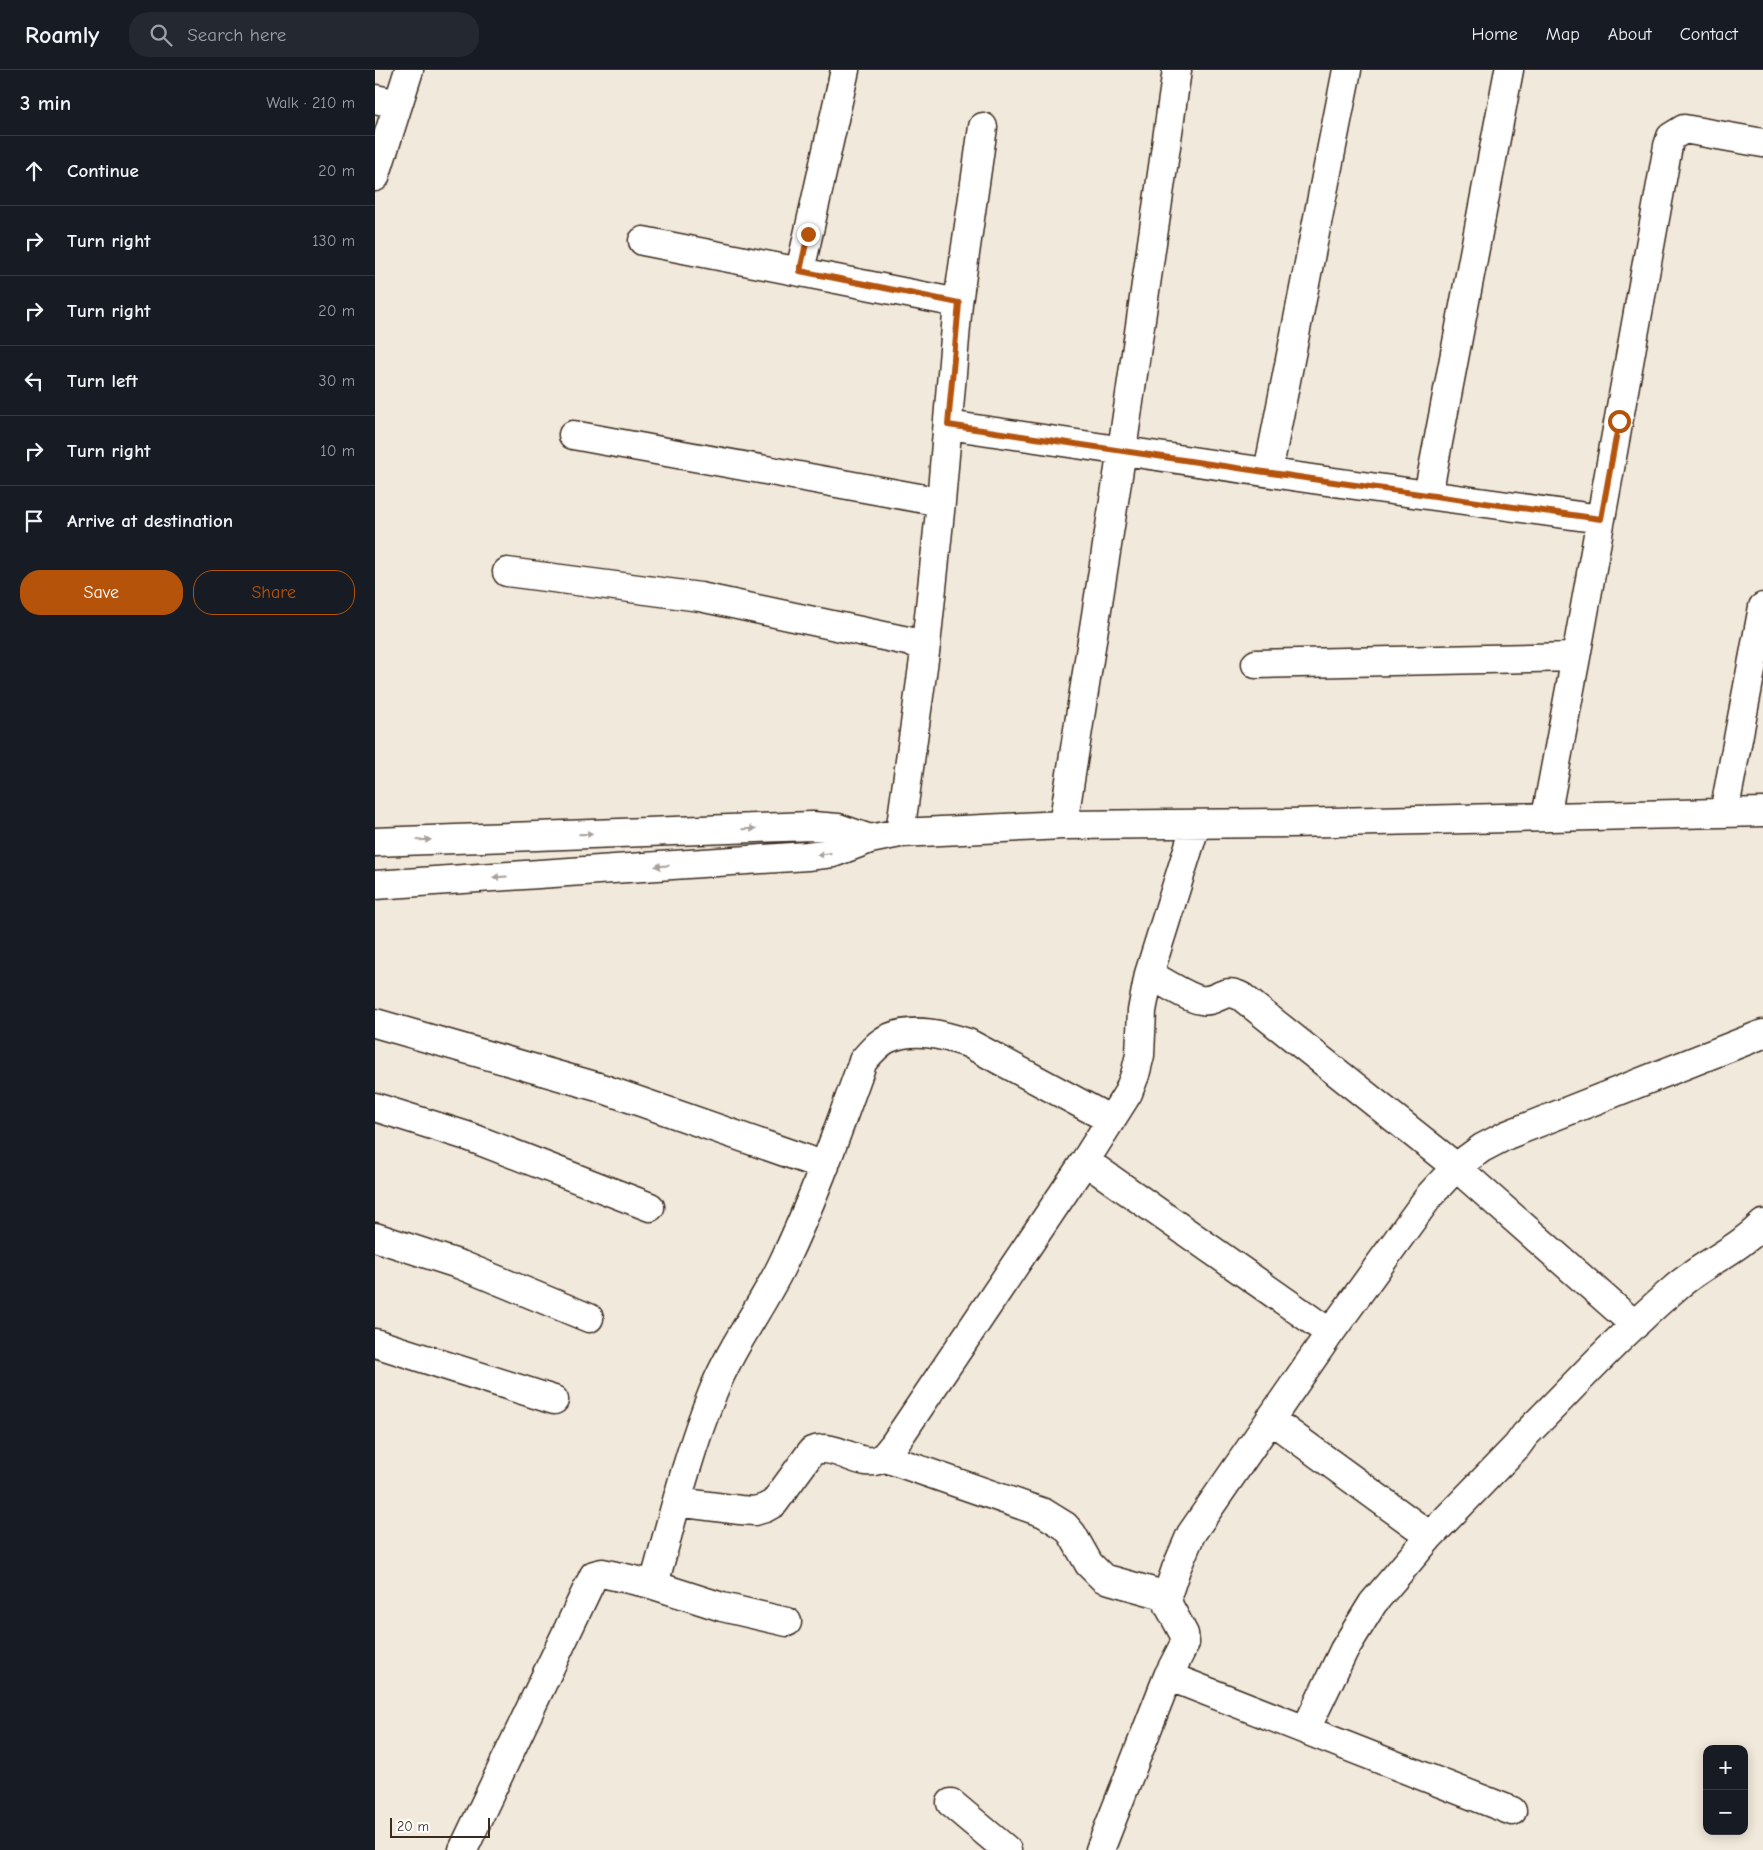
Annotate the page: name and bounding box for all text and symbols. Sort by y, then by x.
search box [129,12,479,57]
text: Roamly [25,21,99,49]
icon: search [147,21,175,49]
text: Search here [187,24,286,46]
text: Home [1471,24,1518,45]
text: Map [1546,24,1580,45]
text: About [1608,24,1652,45]
text: Contact [1680,24,1738,45]
text: 3 min [20,91,71,115]
text: Walk · 210 m [266,94,355,112]
icon: ahead [20,157,48,185]
text: Continue [67,160,139,182]
text: 20 m [318,162,355,180]
route end [797,223,820,246]
icon: right [20,227,48,255]
text: Turn right [67,230,151,252]
text: 130 m [312,232,355,250]
icon: right [20,297,48,325]
text: Turn right [67,300,151,322]
text: 20 m [318,302,355,320]
icon: left [20,367,48,395]
text: Turn left [67,370,138,392]
text: 30 m [319,372,355,390]
route start [1608,410,1631,433]
icon: right [20,437,48,465]
text: Turn right [67,440,151,462]
text: 10 m [320,442,355,460]
icon: arrive [20,507,48,535]
text: Arrive at destination [67,510,233,532]
button: Save [20,570,183,615]
button: Share [193,570,355,615]
one-way arrow [741,825,757,833]
one-way arrow [578,830,594,838]
one-way arrow [416,836,432,844]
one-way arrow [815,850,831,858]
one-way arrow [653,863,669,871]
one-way arrow [491,873,507,881]
map controls [1703,1745,1748,1835]
button: + [1703,1745,1748,1790]
button: − [1703,1790,1748,1835]
scale bar [390,1815,490,1838]
text: 20 m [397,1818,429,1835]

